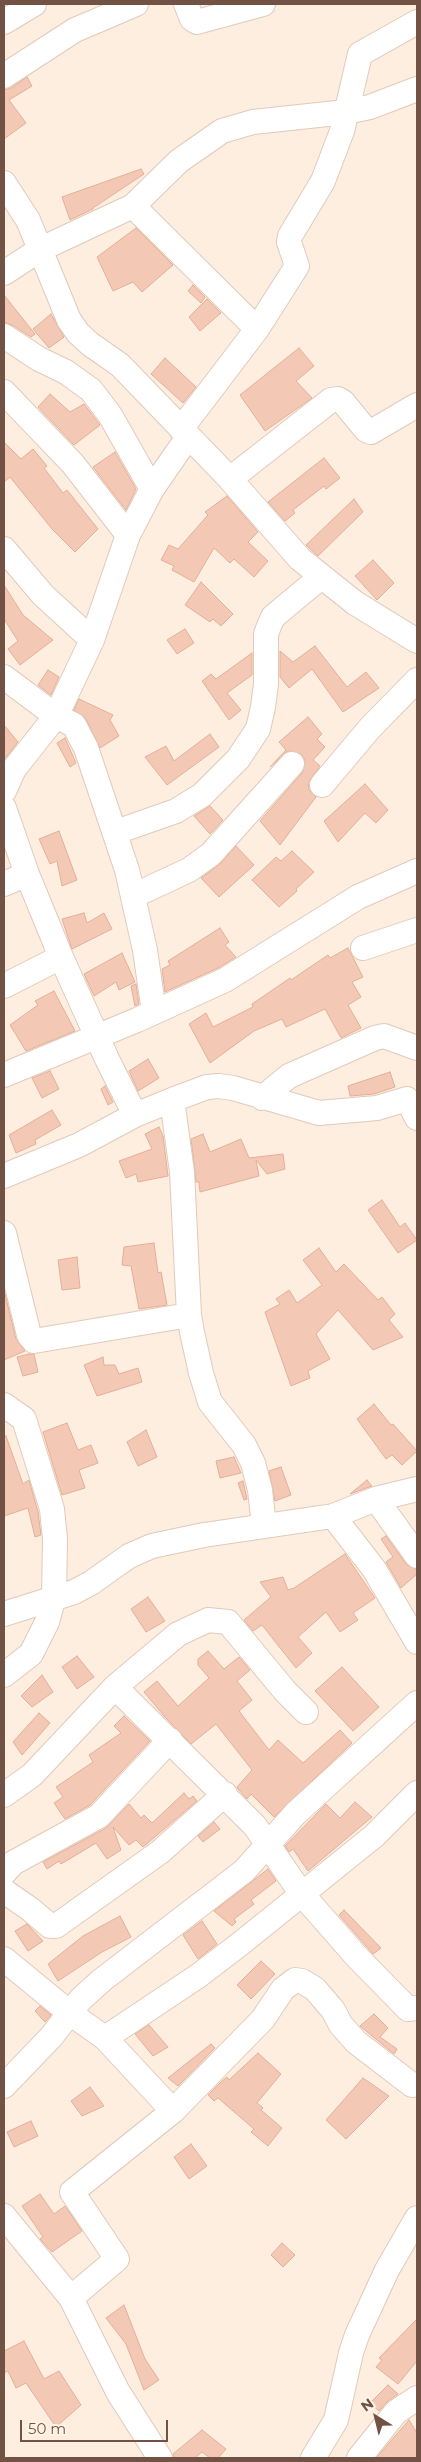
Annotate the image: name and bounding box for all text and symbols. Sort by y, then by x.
north arrow [351,2392,401,2442]
text: N [357,2394,377,2415]
scale bar [22,2410,170,2442]
text: 50 m [28,2419,66,2438]

